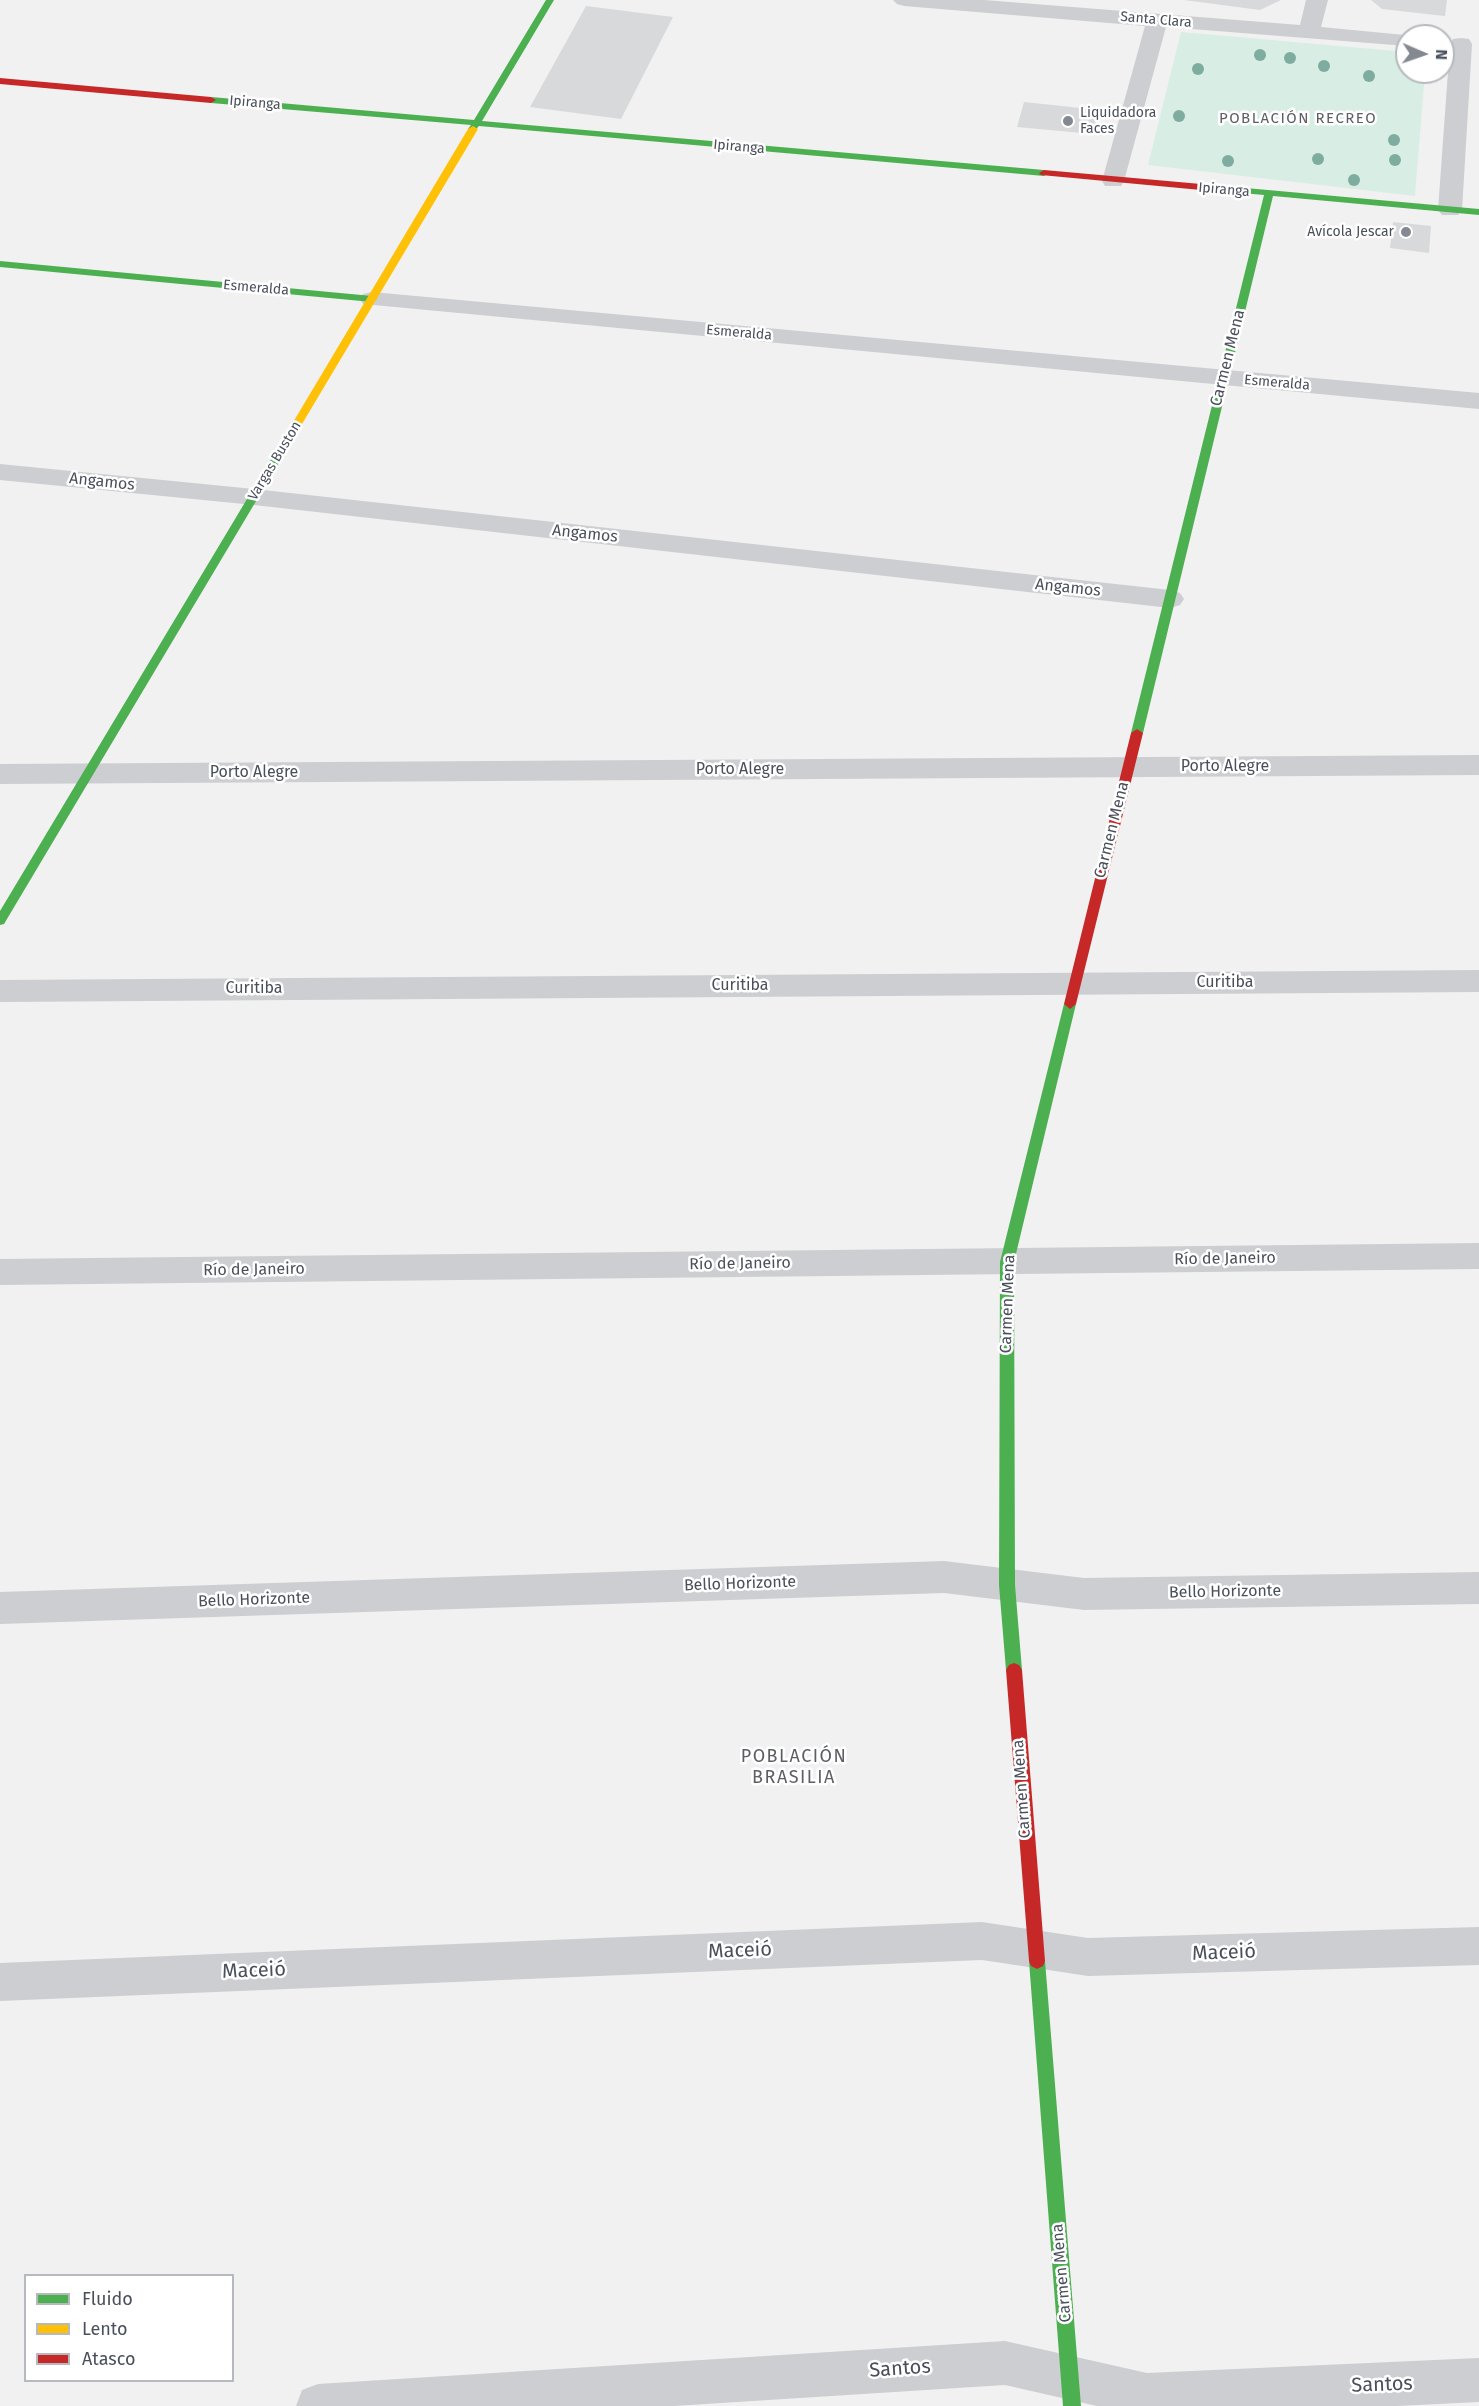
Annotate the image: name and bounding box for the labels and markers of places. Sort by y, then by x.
place label: Liquidadora Faces [1080,105,1156,138]
marker: Liquidadora Faces [1061,114,1075,128]
place label: Avícola Jescar [1307,224,1394,240]
marker: Avícola Jescar [1399,225,1413,239]

